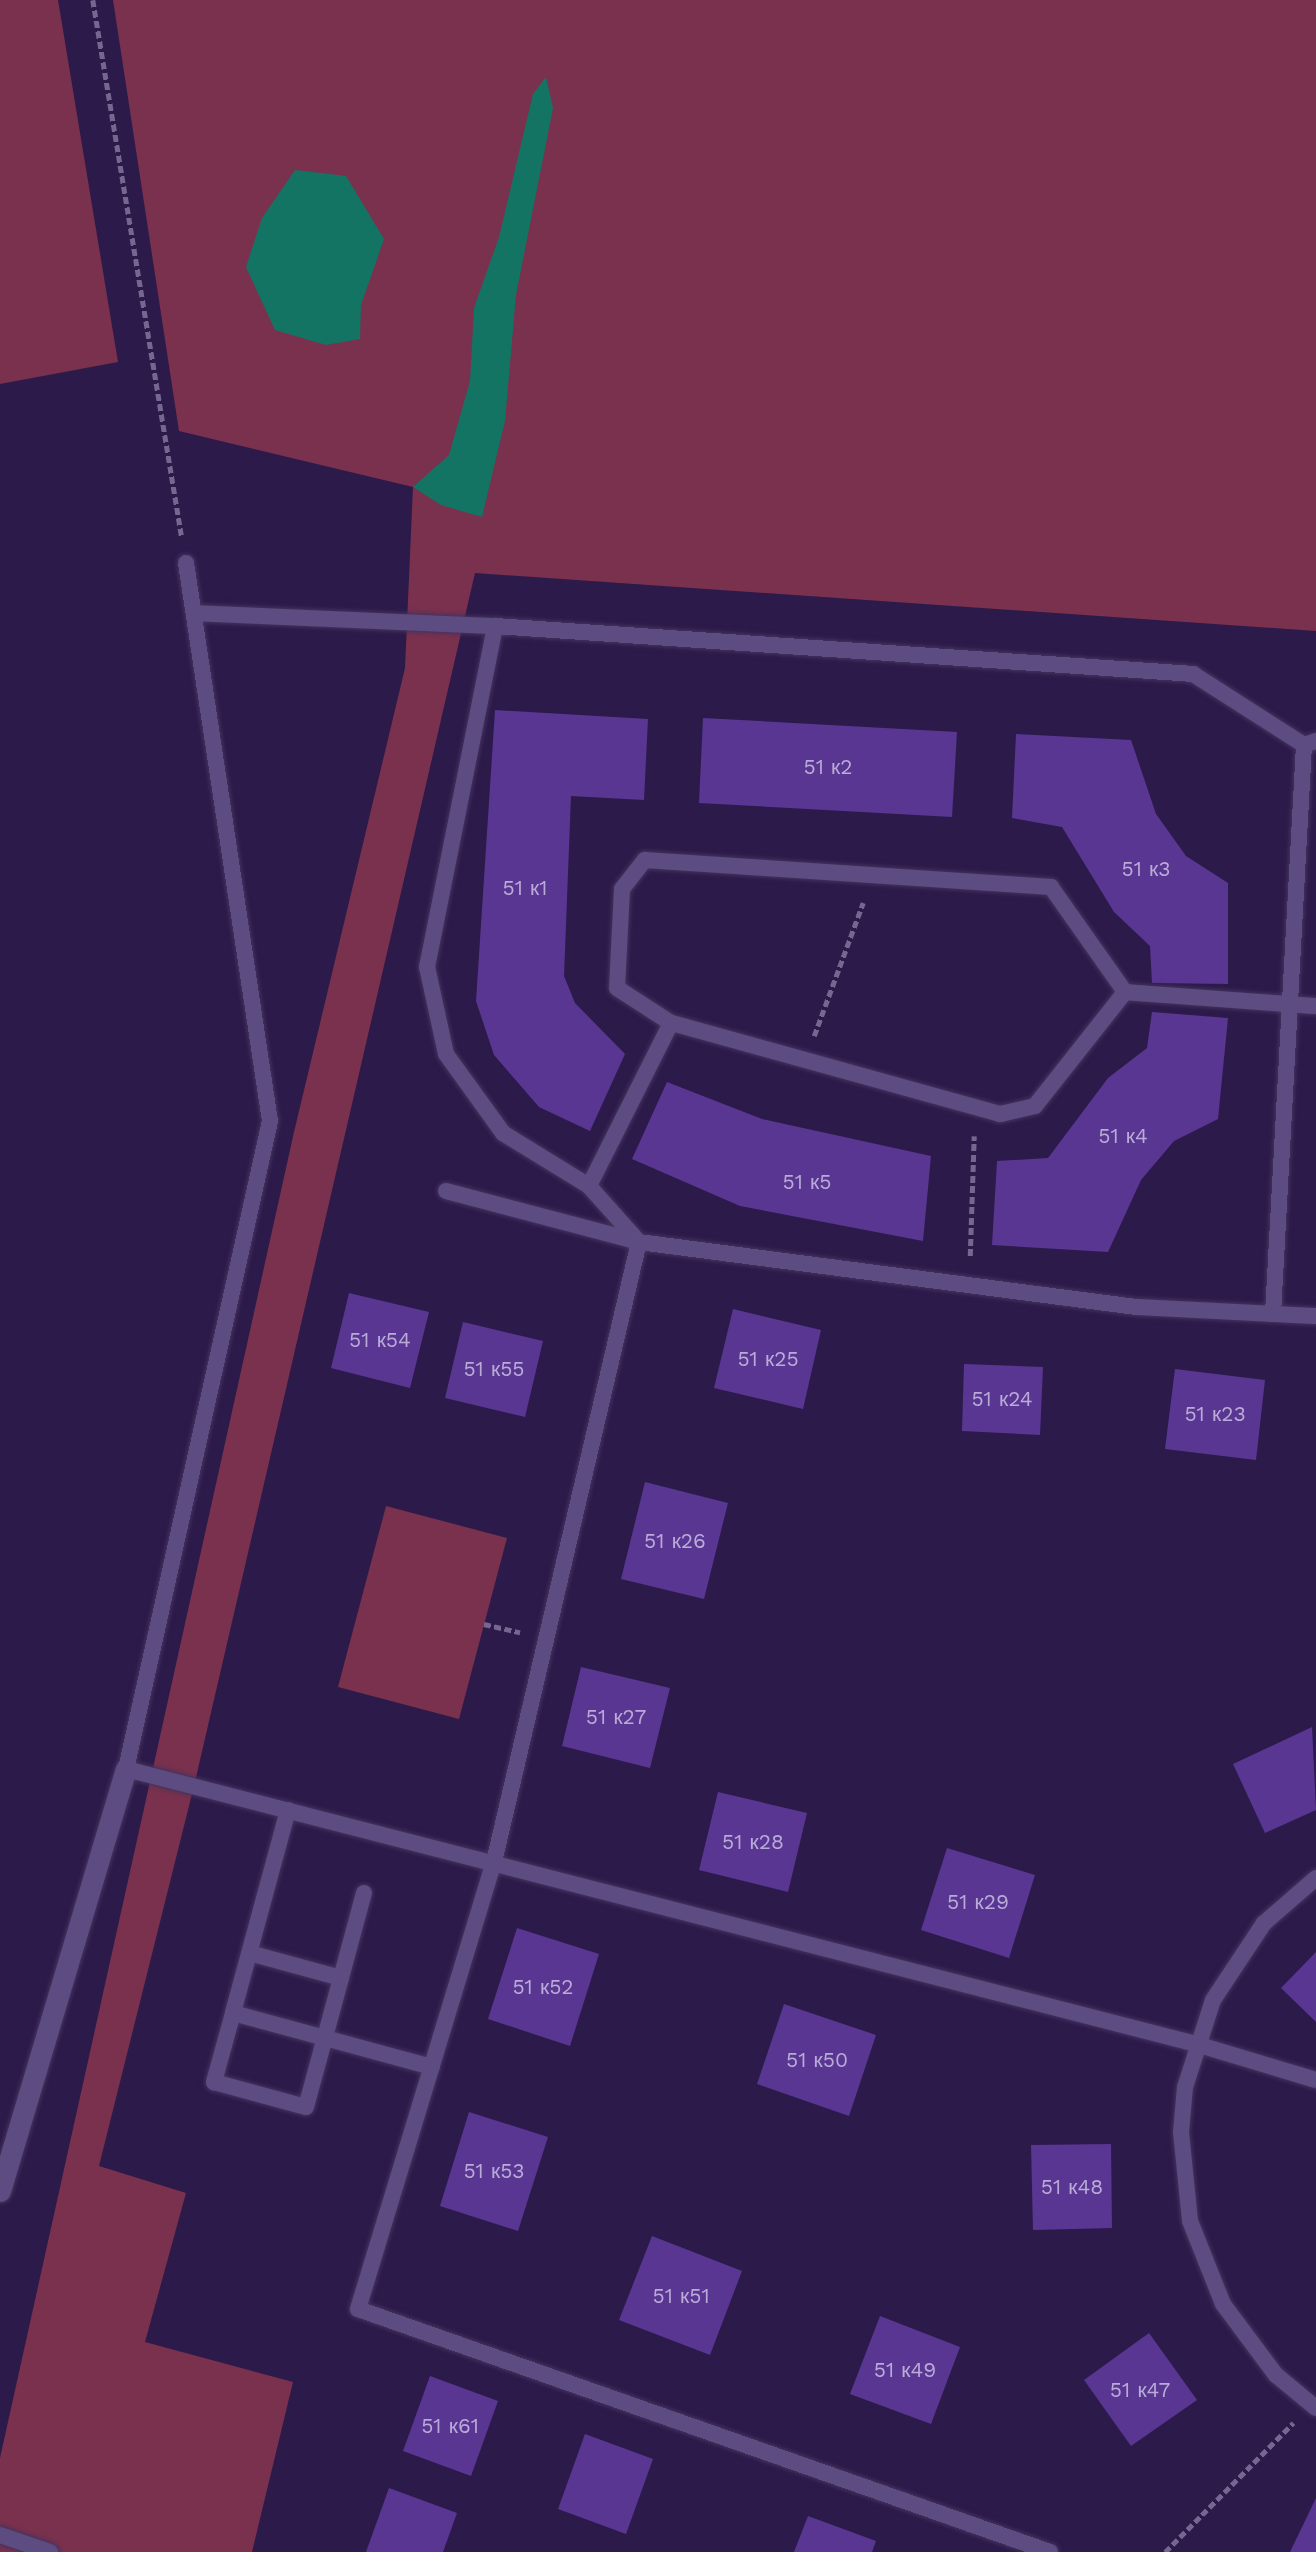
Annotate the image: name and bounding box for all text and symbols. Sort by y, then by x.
house number: 51 к2 [803,754,853,780]
house number: 51 к3 [1121,856,1171,882]
house number: 51 к1 [503,875,547,901]
house number: 51 к4 [1098,1123,1148,1149]
house number: 51 к5 [783,1169,831,1195]
house number: 51 к54 [349,1327,411,1353]
house number: 51 к25 [737,1346,799,1372]
house number: 51 к55 [463,1356,525,1382]
house number: 51 к24 [971,1386,1033,1412]
house number: 51 к23 [1184,1401,1246,1427]
house number: 51 к26 [644,1528,706,1554]
house number: 51 к27 [586,1704,646,1730]
house number: 51 к28 [722,1829,784,1855]
house number: 51 к29 [947,1889,1009,1915]
house number: 51 к52 [512,1974,574,2000]
house number: 51 к50 [786,2047,848,2073]
house number: 51 к53 [463,2158,525,2184]
house number: 51 к48 [1041,2174,1103,2200]
house number: 51 к51 [652,2283,710,2309]
house number: 51 к49 [874,2357,936,2383]
house number: 51 к47 [1110,2377,1170,2403]
house number: 51 к61 [421,2413,479,2439]

